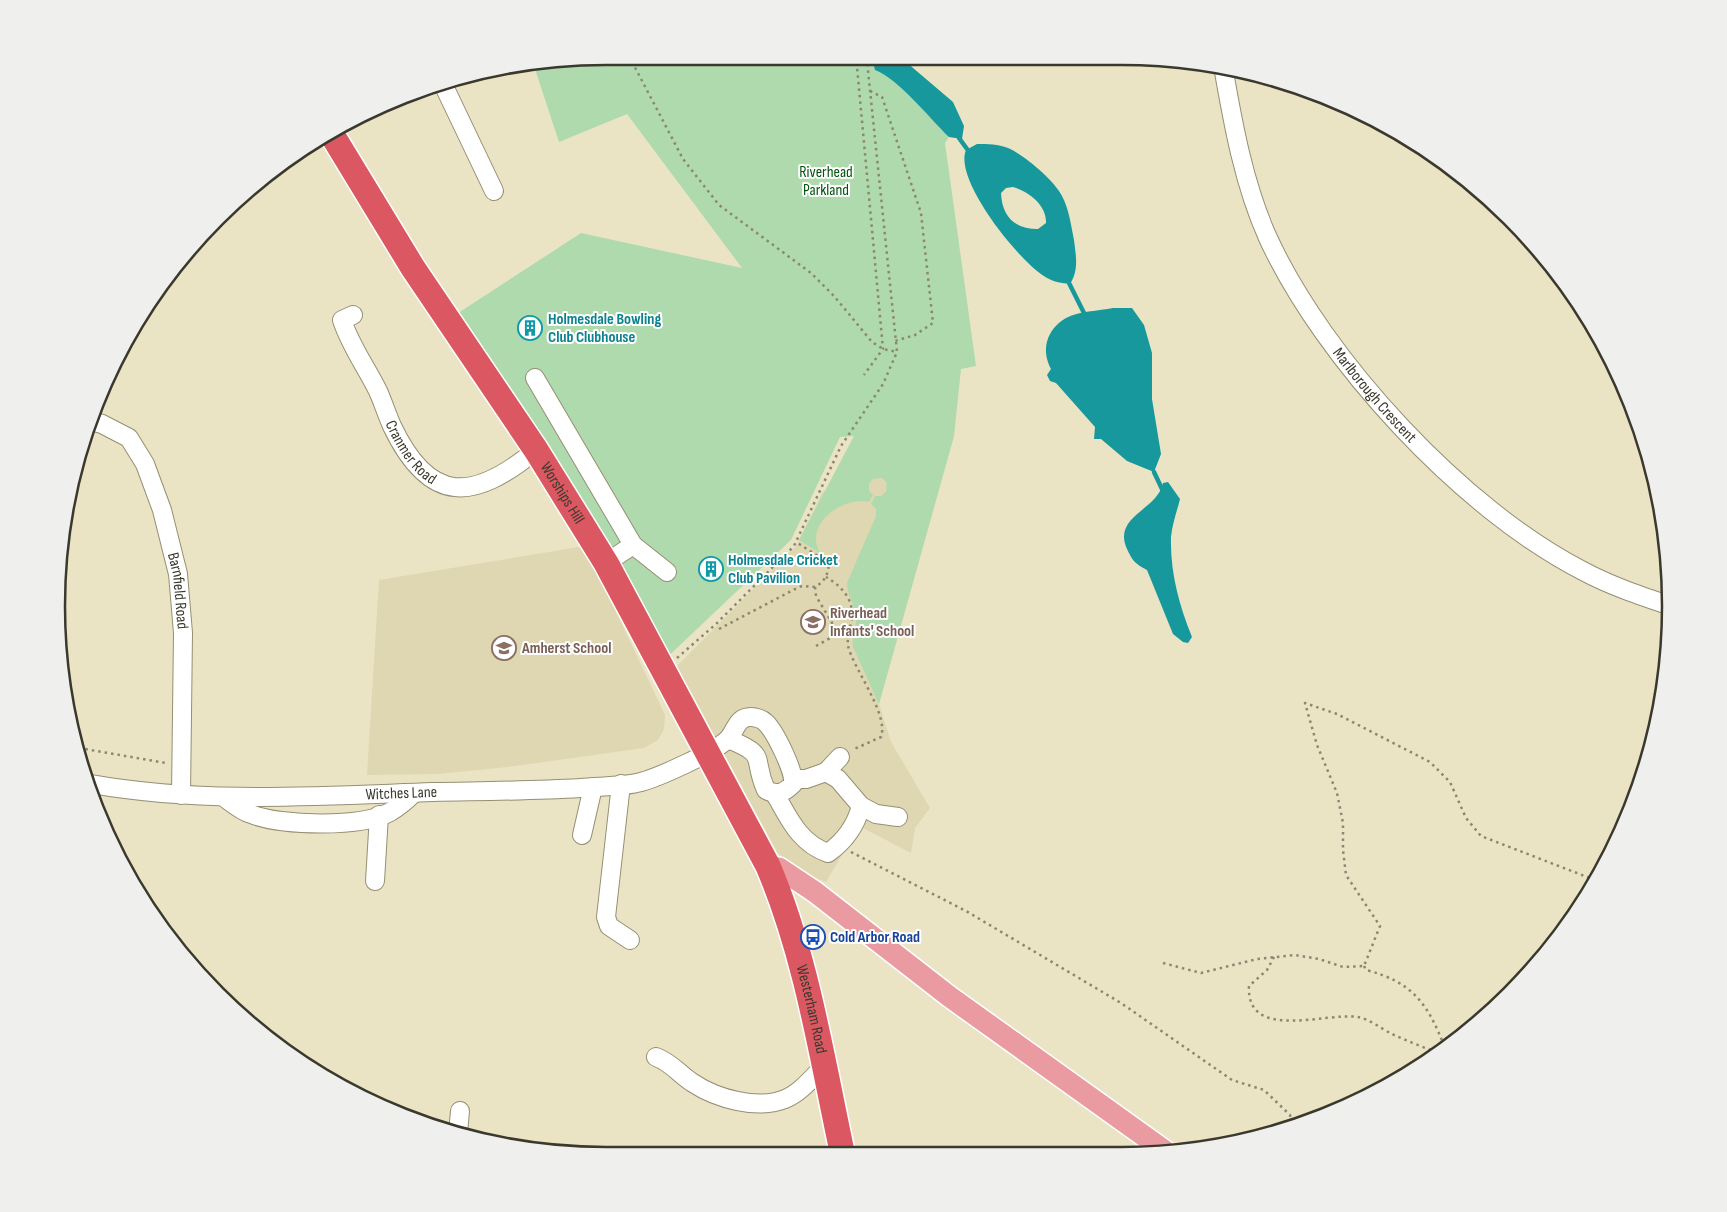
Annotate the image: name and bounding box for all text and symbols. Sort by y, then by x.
park label: Riverhead Parkland [799,163,853,200]
place label: Holmesdale Bowling Club Clubhouse [548,310,661,347]
building icon: Holmesdale Bowling Club Clubhouse [517,315,543,341]
street label: Marlborough Crescent [1329,344,1421,447]
street label: Cranmer Road [381,417,440,489]
street label: Worships Hill [536,459,589,527]
street label: Barnfield Road [163,550,192,630]
place label: Holmesdale Cricket Club Pavilion [728,551,838,588]
building icon: Holmesdale Cricket Club Pavilion [698,556,724,582]
place label: Riverhead Infants' School [830,604,914,641]
school or university icon: Riverhead Infants' School [800,609,826,635]
school or university icon: Amherst School [491,635,517,661]
place label: Amherst School [521,639,611,658]
street label: Witches Lane [365,782,437,804]
bus stop icon: Cold Arbor Road [800,924,826,950]
place label: Cold Arbor Road [830,928,920,947]
street label: Westerham Road [792,963,831,1055]

